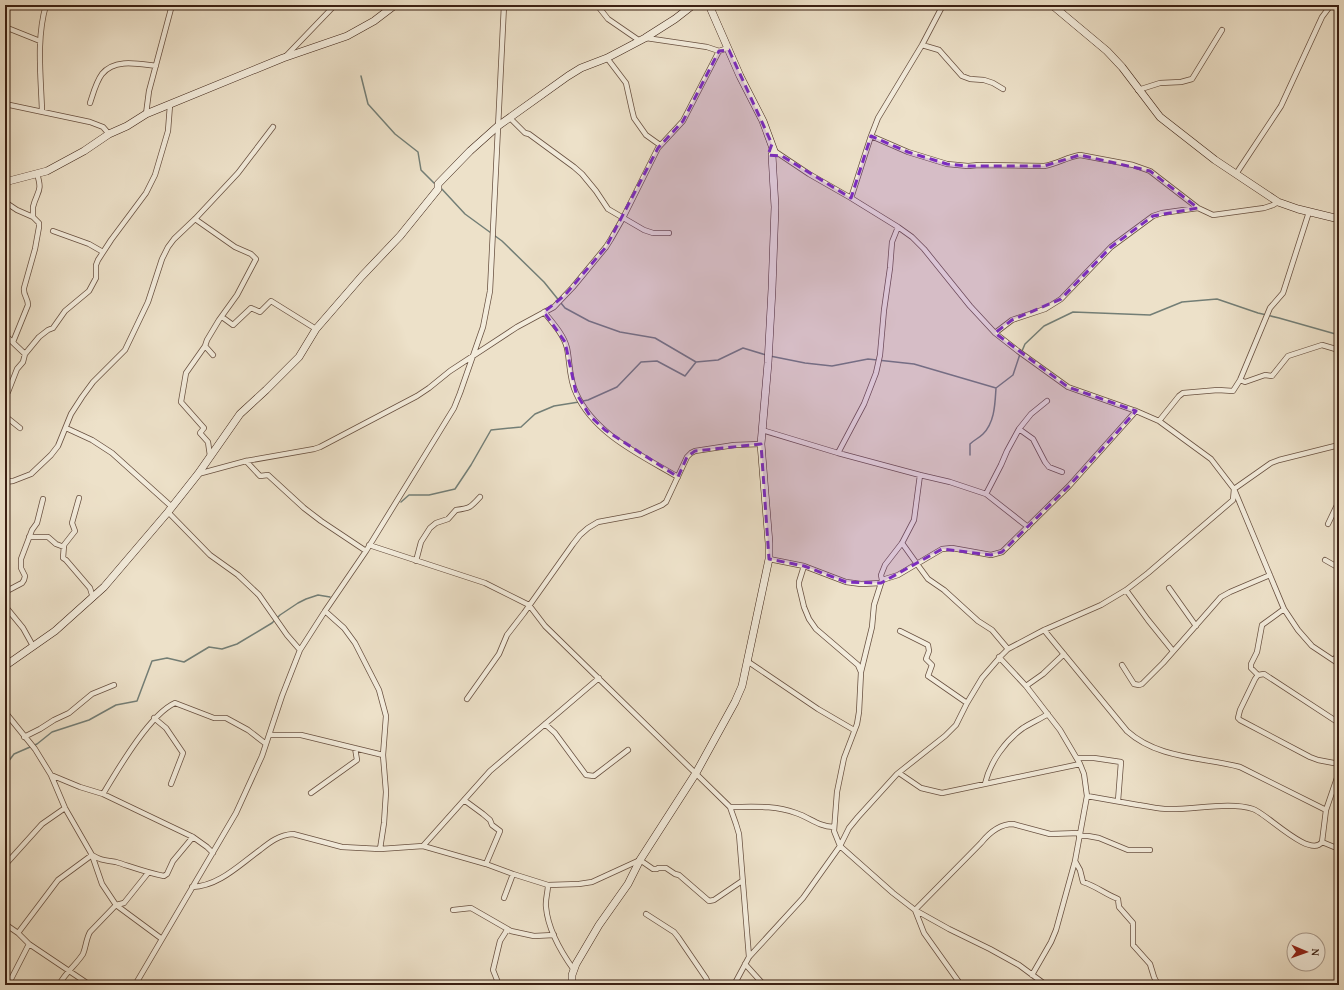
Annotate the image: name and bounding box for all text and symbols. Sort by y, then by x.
north arrow [1286,932,1326,972]
text: N [1308,948,1324,957]

